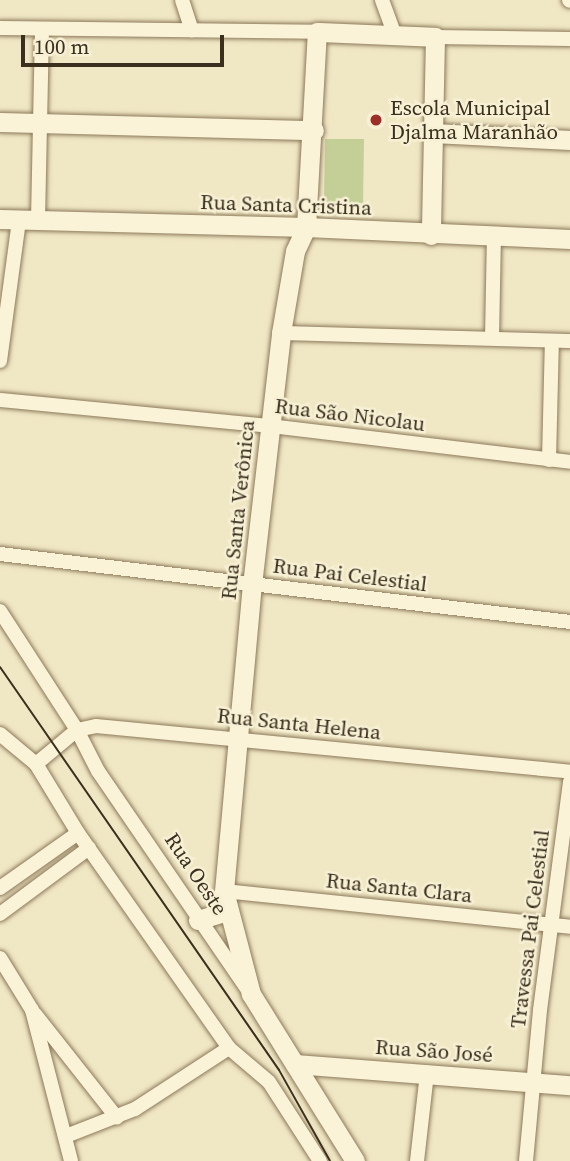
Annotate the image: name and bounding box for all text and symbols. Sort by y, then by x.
scale bar [24,21,228,65]
text: 100 m [34,32,89,61]
place label: Escola Municipal Djalma Maranhão [390,95,558,145]
marker: Escola Municipal Djalma Maranhão [368,112,384,128]
street label: Rua Santa Cristina [200,189,372,221]
street label: Rua São Nicolau [273,393,427,437]
street label: Rua Santa Verônica [216,419,260,601]
street label: Rua Pai Celestial [271,553,429,597]
street label: Rua Santa Helena [216,703,382,745]
street label: Rua Oeste [159,828,233,920]
street label: Travessa Pai Celestial [505,828,555,1030]
street label: Rua Santa Clara [325,868,473,908]
street label: Rua São José [374,1034,494,1068]

